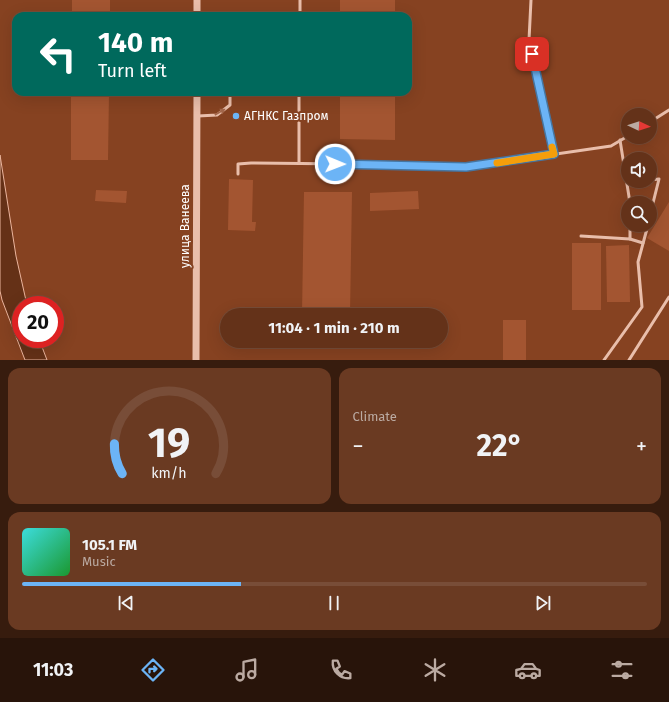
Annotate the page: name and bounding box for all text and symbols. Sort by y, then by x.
text: 140 m [98,26,174,59]
icon: left [32,28,84,80]
pin [515,37,549,71]
icon: arrive [521,43,543,65]
text: Turn left [98,60,167,82]
one-way arrow [214,108,226,115]
north arrow [621,108,657,144]
map controls [621,108,657,232]
place label: АГНКС Газпром [244,109,329,123]
marker: АГНКС Газпром [231,111,241,121]
position arrow [314,143,356,185]
button: sound [621,152,657,188]
street label: улица Ванеева [178,184,192,268]
button: search [621,196,657,232]
speed limit sign: 20 [12,296,64,348]
text: 11:04 · 1 min · 210 m [268,319,400,337]
text: Climate [353,409,397,424]
text: 19 [148,418,191,468]
text: 22° [476,428,523,464]
text: − [353,433,364,460]
text: + [636,433,647,460]
text: km/h [152,465,187,482]
text: 105.1 FM [82,536,137,554]
text: Music [82,554,116,569]
icon: previous [115,592,137,614]
icon: pause [323,592,345,614]
icon: next [532,592,554,614]
icon: directions [139,656,167,684]
icon: music [233,656,261,684]
icon: phone [327,656,355,684]
icon: climate [421,656,449,684]
icon: car [514,656,542,684]
icon: filters [608,656,636,684]
text: 11:03 [33,659,73,681]

